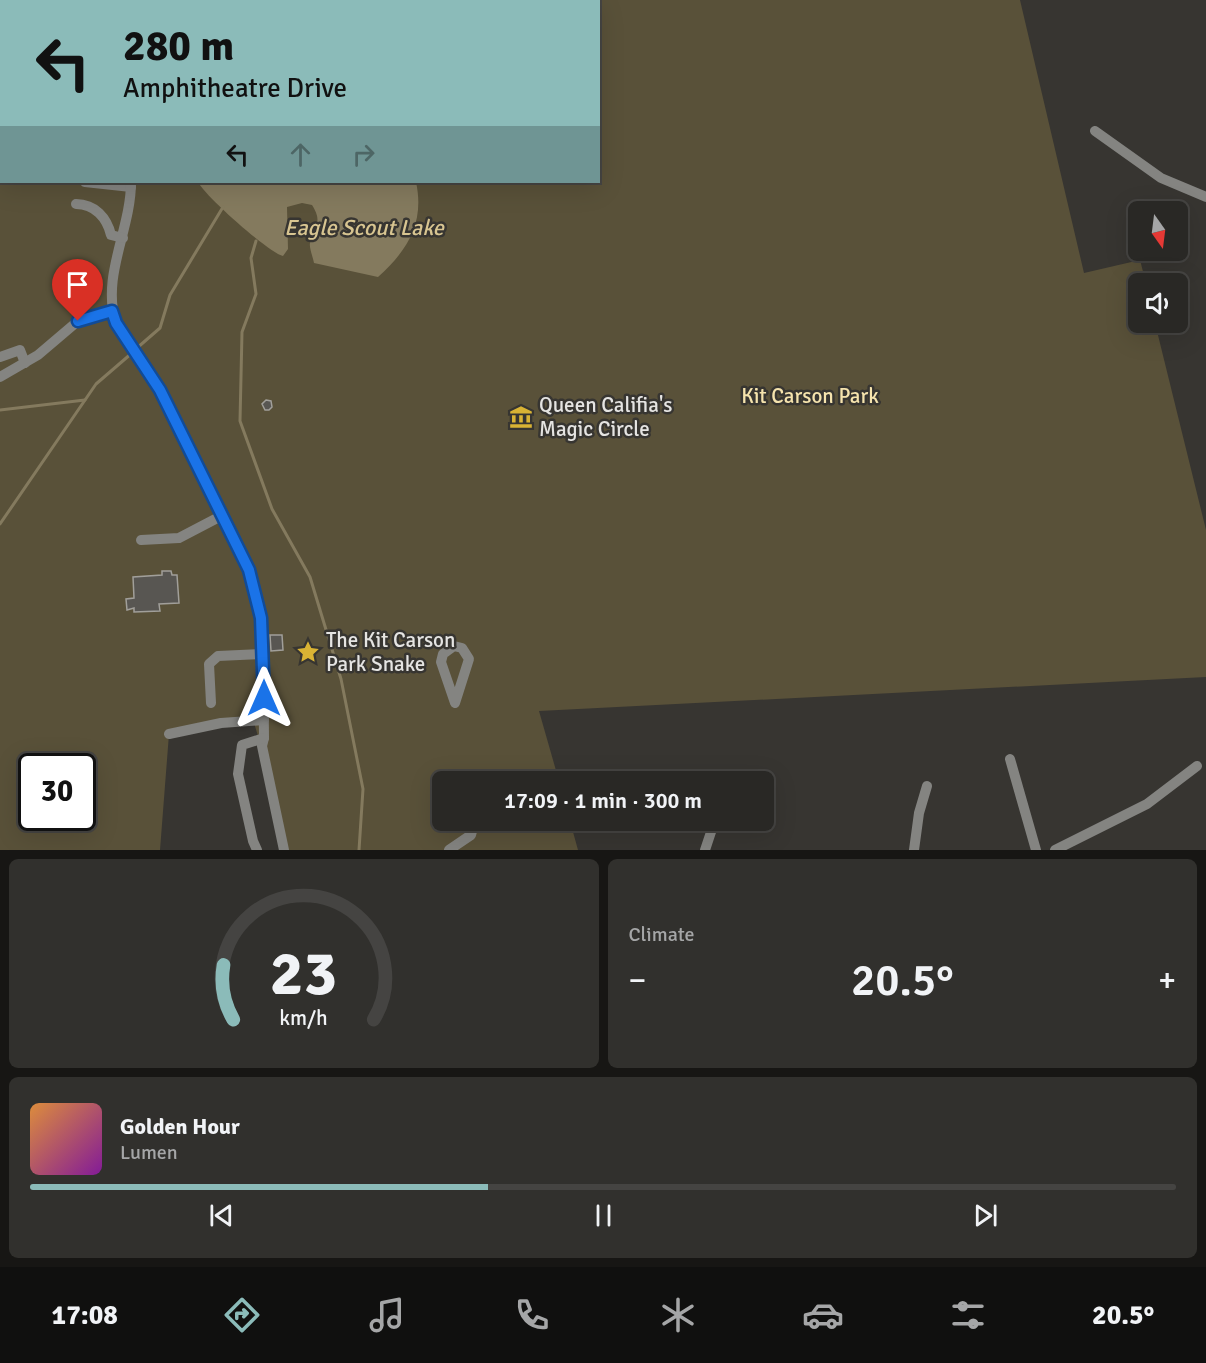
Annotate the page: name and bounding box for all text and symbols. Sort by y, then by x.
text: 280 m [123,21,234,72]
icon: left [24,24,102,102]
text: Amphitheatre Drive [123,72,347,105]
icon: left [221,138,254,171]
icon: ahead [284,138,317,171]
icon: right [347,138,380,171]
north arrow [1128,201,1188,261]
map controls [1128,201,1188,333]
water label: Eagle Scout Lake [284,214,445,241]
pin [52,259,103,321]
icon: arrive [61,268,94,301]
button: sound [1128,273,1188,333]
park label: Kit Carson Park [741,383,879,409]
place label: Queen Califia's Magic Circle [539,392,672,442]
museum icon: Queen Califia's Magic Circle [508,404,534,430]
place label: The Kit Carson Park Snake [326,627,455,677]
place icon: The Kit Carson Park Snake [295,639,321,665]
position arrow [232,666,296,730]
speed limit sign: 30 [18,753,96,831]
text: 17:09 · 1 min · 300 m [504,787,702,814]
text: Climate [629,922,694,947]
text: 23 [270,935,337,1012]
text: 20.5° [851,953,954,1008]
text: − [629,960,646,1001]
text: + [1158,960,1176,1001]
text: km/h [279,1006,328,1032]
text: Golden Hour [120,1113,240,1140]
text: Lumen [120,1140,178,1165]
icon: previous [205,1199,238,1232]
icon: pause [587,1199,620,1232]
icon: next [969,1199,1002,1232]
icon: directions [221,1294,263,1336]
icon: music [366,1294,408,1336]
icon: phone [511,1294,553,1336]
icon: climate [657,1294,699,1336]
icon: car [802,1294,844,1336]
icon: filters [947,1294,989,1336]
text: 17:08 [52,1299,118,1332]
text: 20.5° [1092,1299,1154,1332]

